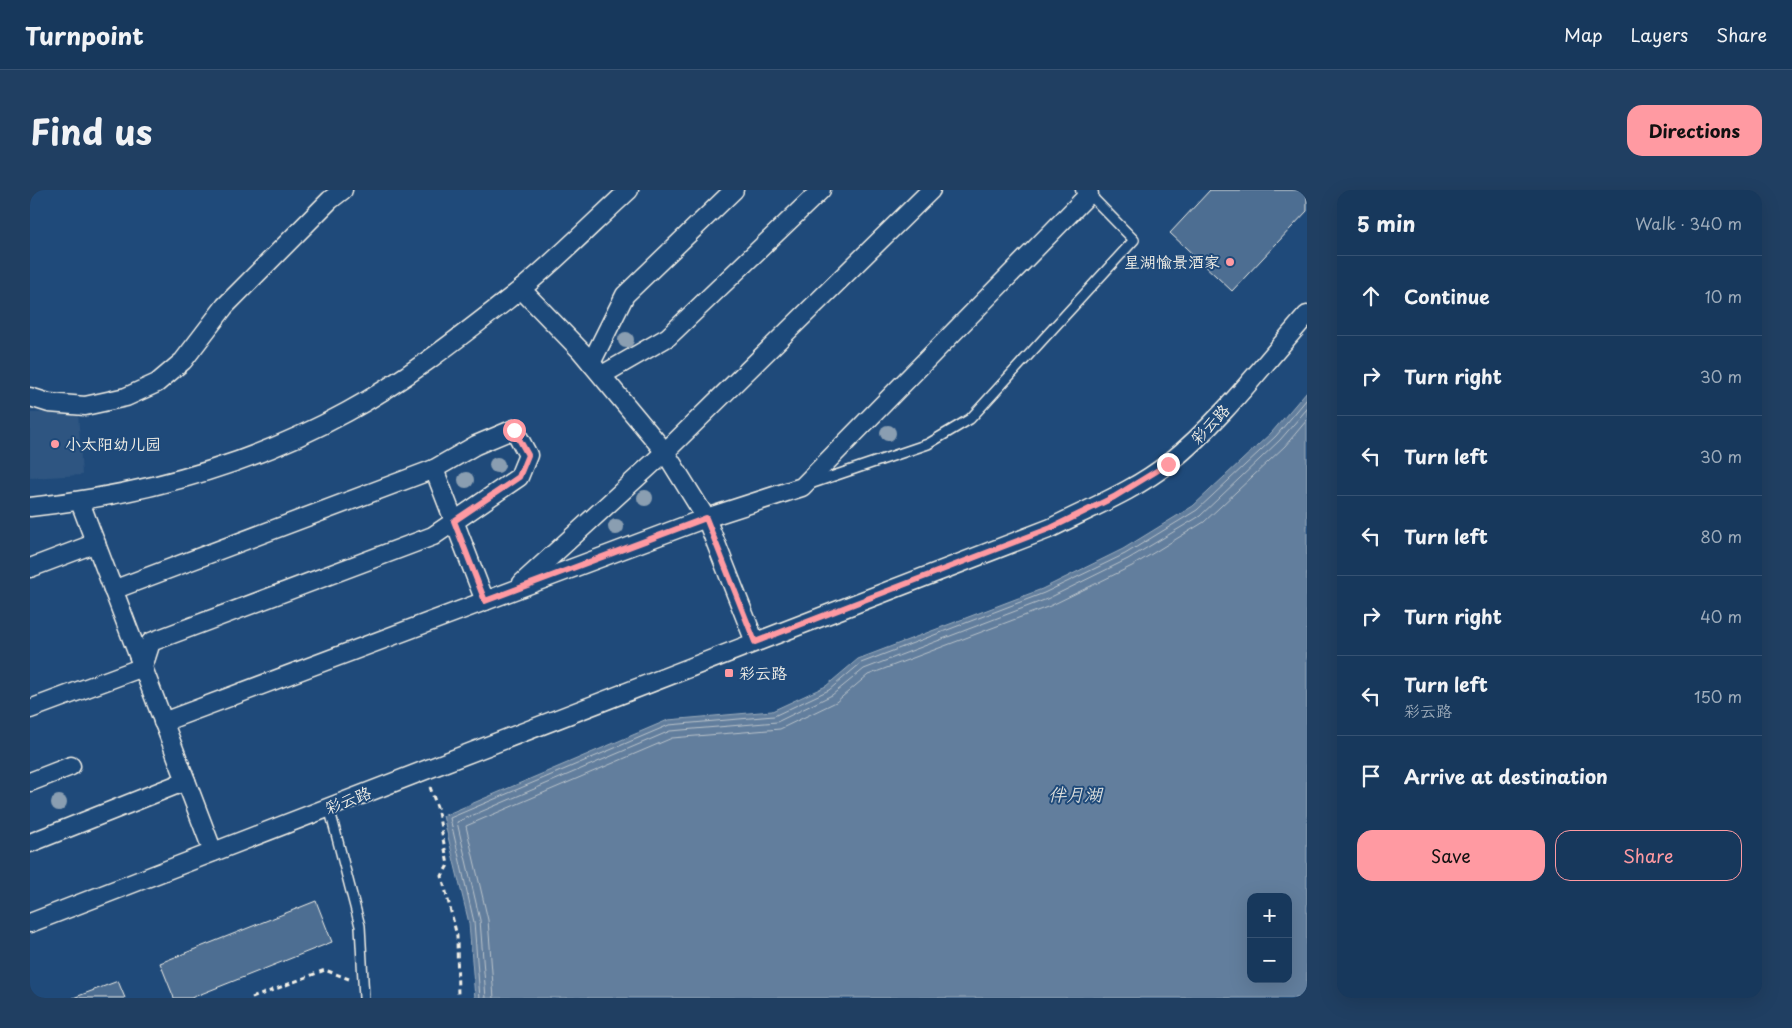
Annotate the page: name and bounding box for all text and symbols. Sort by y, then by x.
text: Turnpoint [25,17,144,53]
text: Map [1564,21,1603,48]
text: Layers [1631,21,1688,48]
text: Share [1716,21,1767,48]
text: Find us [30,104,152,157]
button: Directions [1627,105,1762,156]
text: 5 min [1357,207,1415,239]
text: Walk · 340 m [1635,211,1742,235]
place label: 星湖愉景酒家 [1124,249,1220,273]
marker: 星湖愉景酒家 [1224,256,1236,268]
icon: ahead [1357,282,1385,310]
text: Continue [1404,282,1490,310]
text: 10 m [1705,284,1742,308]
icon: right [1357,362,1385,390]
text: Turn right [1404,362,1502,390]
text: 30 m [1700,364,1742,388]
street label: 彩云路 [1184,398,1235,449]
route start [503,419,526,442]
place label: 小太阳幼儿园 [65,431,161,455]
marker: 小太阳幼儿园 [49,438,61,450]
icon: left [1357,442,1385,470]
text: Turn left [1404,442,1488,470]
text: 30 m [1700,444,1742,468]
route end [1157,453,1180,476]
icon: left [1357,522,1385,550]
text: Turn left [1404,522,1488,550]
text: 80 m [1700,524,1742,548]
icon: right [1357,602,1385,630]
text: Turn right [1404,602,1502,630]
text: 40 m [1700,604,1742,628]
place label: 彩云路 [739,660,787,684]
marker: 彩云路 [723,667,735,679]
text: Turn left [1404,670,1488,698]
icon: left [1357,682,1385,710]
text: 150 m [1694,684,1742,708]
text: 彩云路 [1404,698,1452,722]
icon: arrive [1357,762,1385,790]
text: Arrive at destination [1404,762,1608,790]
street label: 彩云路 [321,779,374,819]
water label: 伴月湖 [1048,780,1104,807]
button: Save [1357,830,1545,881]
button: Share [1555,830,1742,881]
map controls [1247,893,1292,983]
button: + [1247,893,1292,938]
button: − [1247,938,1292,983]

